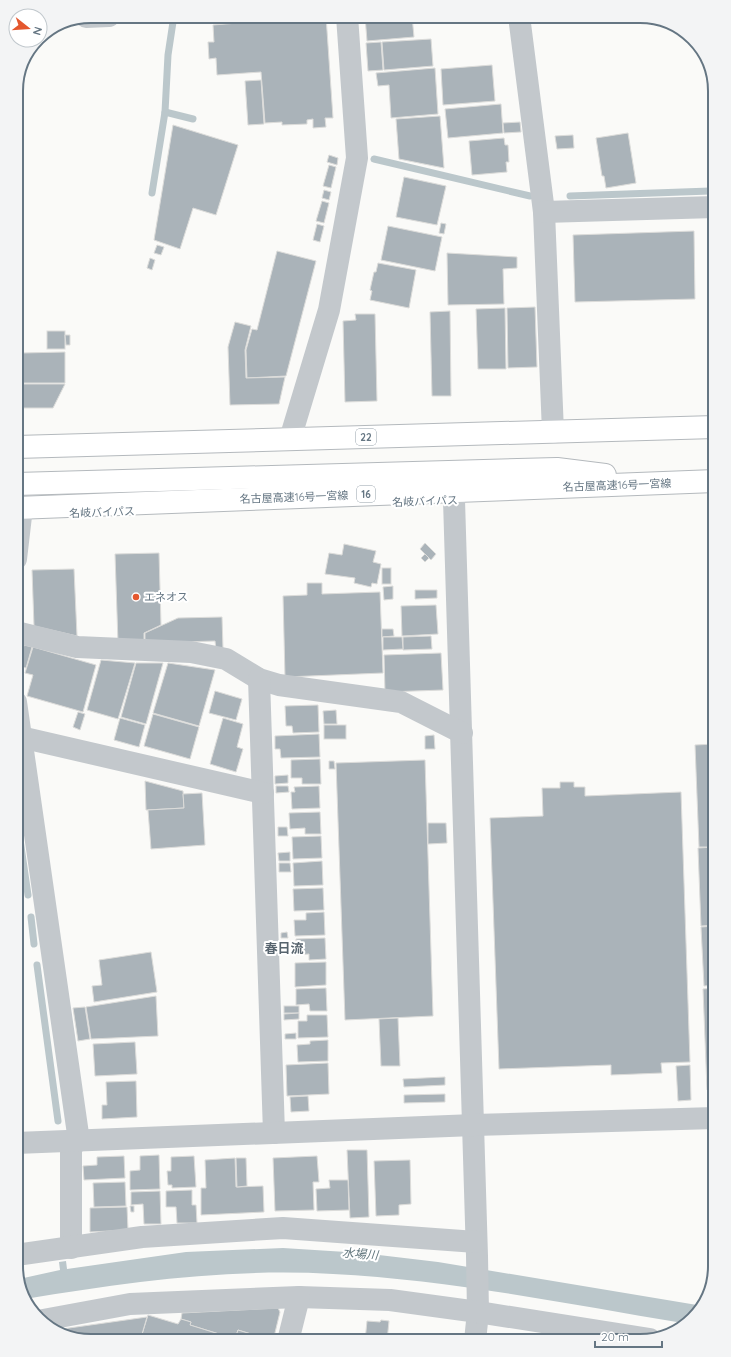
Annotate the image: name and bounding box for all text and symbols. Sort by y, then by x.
north arrow [8,8,48,48]
text: N [30,25,45,37]
road number: 22 [356,429,376,445]
street label: 名古屋高速16号一宮線 [562,476,672,494]
road number: 16 [357,486,375,502]
street label: 名古屋高速16号一宮線 [239,488,349,506]
street label: 名岐バイパス [392,493,458,509]
street label: 名岐バイパス [69,504,135,520]
place label: エネオス [144,590,188,604]
marker: エネオス [131,592,141,602]
district label: 春日流 [264,940,304,956]
water label: 水場川 [341,1244,381,1263]
scale bar [595,1323,662,1349]
text: 20 m [601,1329,629,1344]

